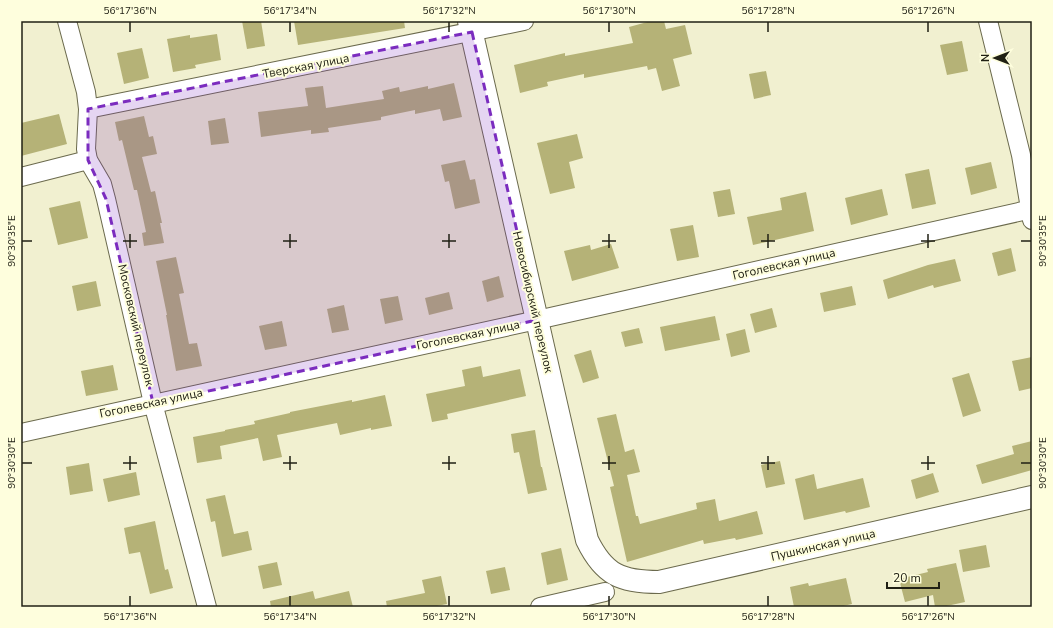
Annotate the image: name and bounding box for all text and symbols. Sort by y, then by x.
text: 56°17'36"N [103,4,157,18]
text: 56°17'34"N [263,4,317,18]
text: 56°17'32"N [422,4,476,18]
text: 56°17'30"N [582,4,636,18]
text: 56°17'28"N [741,4,795,18]
text: 56°17'26"N [901,4,955,18]
north arrow [975,38,1015,78]
street label: Тверская улица [261,50,351,82]
text: N [978,54,993,62]
text: 90°30'35"E [5,215,19,267]
text: 90°30'35"E [1036,215,1050,267]
street label: Новосибирский переулок [509,230,557,375]
street label: Гоголевская улица [731,244,837,284]
street label: Московский переулок [114,263,158,388]
street label: Гоголевская улица [415,316,521,354]
street label: Гоголевская улица [98,384,204,422]
text: 90°30'30"E [5,437,19,489]
text: 90°30'30"E [1036,437,1050,489]
street label: Пушкинская улица [769,525,877,565]
scale bar [887,564,939,590]
text: 20 m [893,570,921,586]
text: 56°17'36"N [103,610,157,624]
text: 56°17'34"N [263,610,317,624]
text: 56°17'32"N [422,610,476,624]
text: 56°17'30"N [582,610,636,624]
text: 56°17'28"N [741,610,795,624]
text: 56°17'26"N [901,610,955,624]

